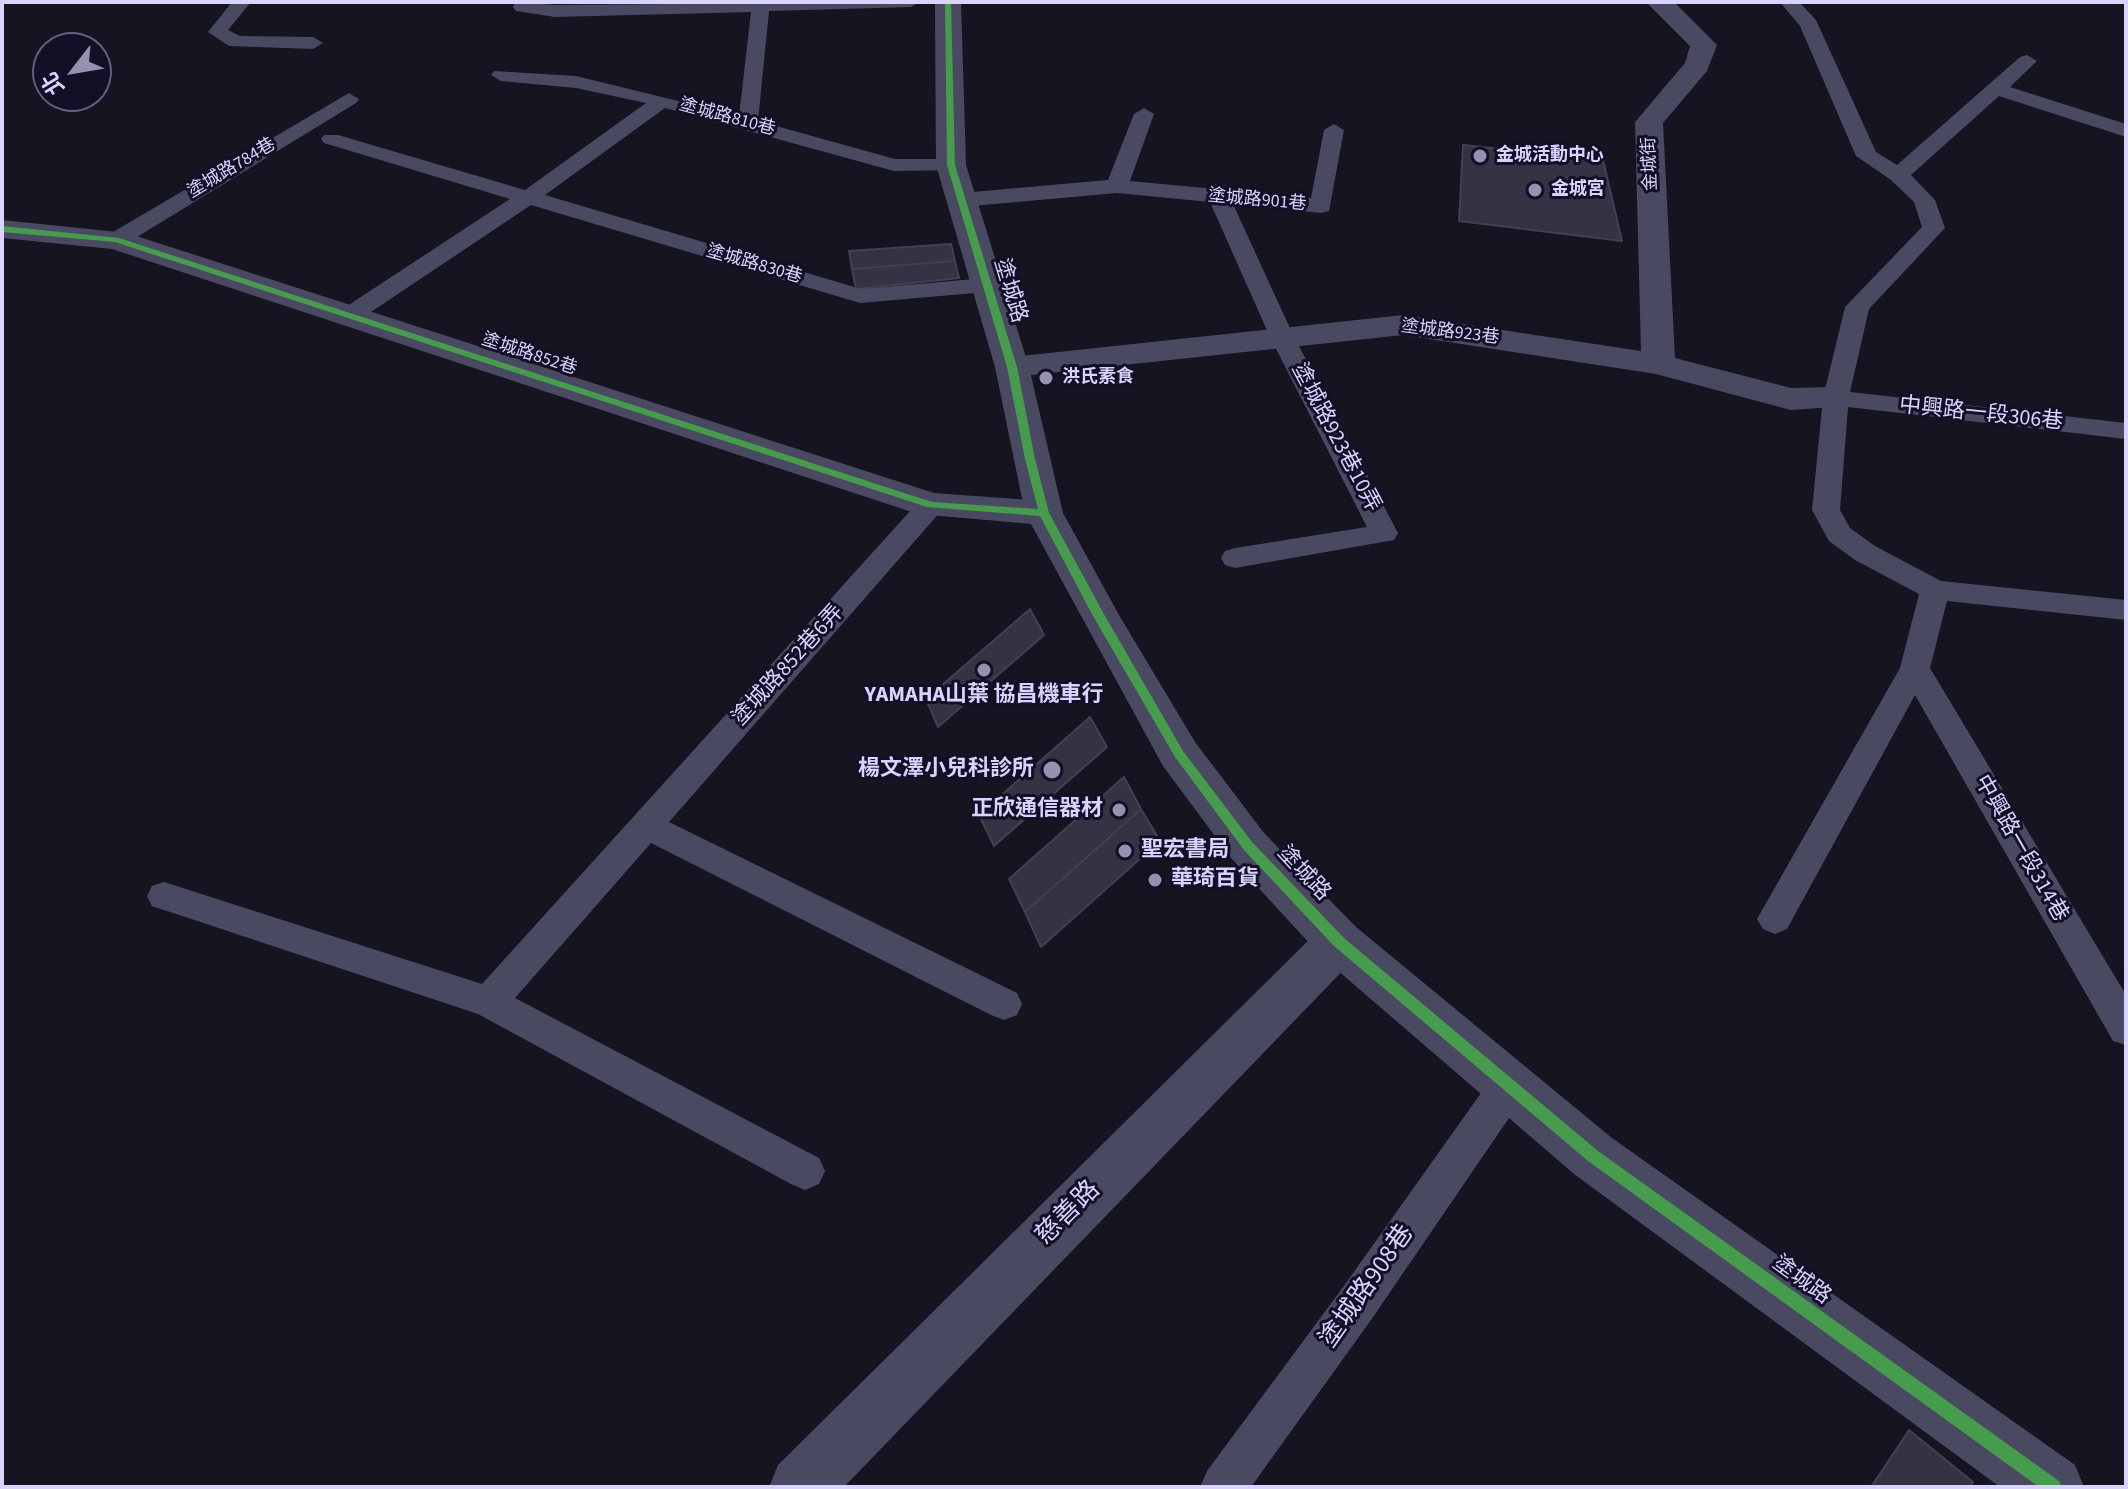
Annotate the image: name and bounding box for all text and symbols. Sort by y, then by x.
north arrow [32,32,112,112]
text: 北 [34,66,73,101]
street label: 塗城路810巷 [676,95,778,141]
street label: 塗城路784巷 [184,134,280,204]
street label: 金城街 [1639,137,1663,191]
place label: 金城活動中心 [1496,145,1604,167]
marker: 金城活動中心 [1471,147,1489,165]
place label: 金城宮 [1551,179,1605,201]
marker: 金城宮 [1526,181,1544,199]
street label: 塗城路901巷 [1207,186,1307,216]
street label: 塗城路830巷 [704,241,804,289]
street label: 塗城路 [987,256,1031,326]
street label: 塗城路923巷 [1400,316,1500,350]
street label: 塗城路852巷 [479,329,579,381]
street label: 塗城路923巷10弄 [1285,359,1385,517]
place label: 洪氏素食 [1062,367,1134,389]
marker: 洪氏素食 [1037,369,1055,387]
street label: 中興路一段306巷 [1898,393,2064,437]
street label: 塗城路852巷6弄 [728,600,850,732]
marker: YAMAHA山葉 協昌機車行 [975,661,993,679]
place label: YAMAHA山葉 協昌機車行 [865,683,1103,709]
place label: 楊文澤小兒科診所 [858,757,1034,783]
marker: 楊文澤小兒科診所 [1041,759,1063,781]
street label: 中興路一段314巷 [1967,771,2073,927]
place label: 正欣通信器材 [971,797,1103,823]
marker: 正欣通信器材 [1110,801,1128,819]
place label: 聖宏書局 [1141,838,1229,864]
street label: 塗城路 [1271,841,1335,907]
marker: 聖宏書局 [1116,842,1134,860]
place label: 華琦百貨 [1171,867,1259,893]
marker: 華琦百貨 [1146,871,1164,889]
street label: 慈善路 [1030,1175,1108,1253]
street label: 塗城路908巷 [1314,1220,1422,1354]
street label: 塗城路 [1767,1251,1835,1311]

